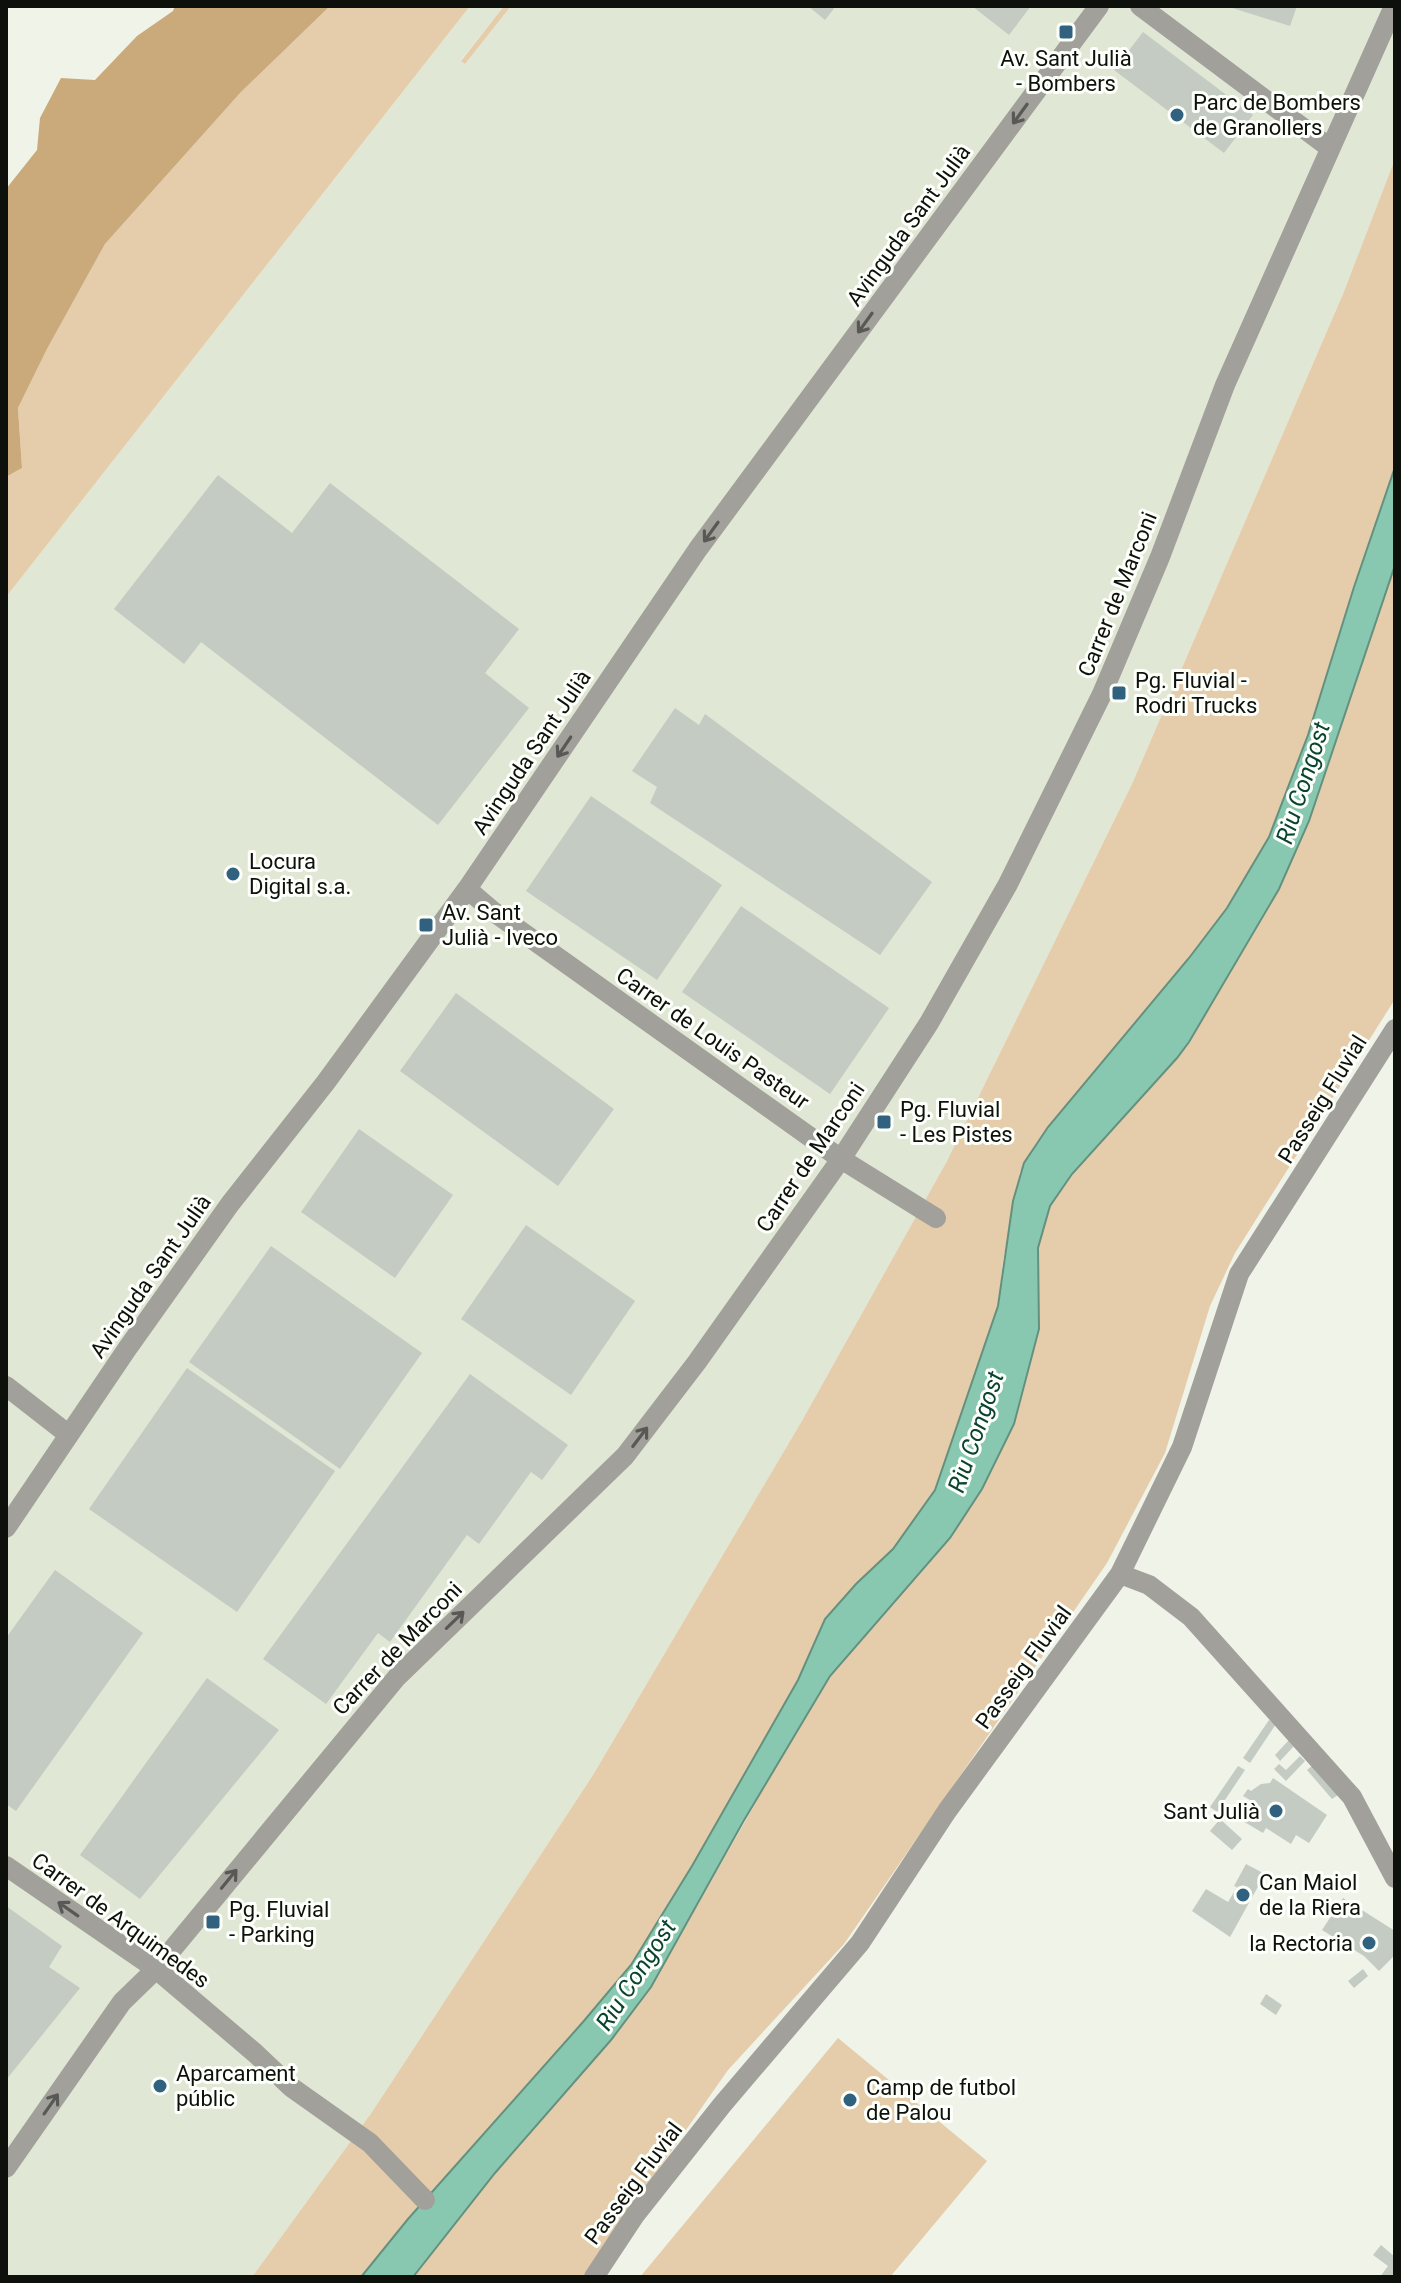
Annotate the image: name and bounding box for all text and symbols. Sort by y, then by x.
marker: Av. Sant Julià - Bombers [1057,23,1075,41]
place label: Av. Sant Julià - Bombers [1000,46,1132,96]
place label: Parc de Bombers de Granollers [1193,90,1361,140]
one-way arrow [1011,103,1028,124]
marker: Parc de Bombers de Granollers [1168,106,1186,124]
street label: Avinguda Sant Julià [842,140,975,311]
one-way arrow [857,312,874,333]
street label: Carrer de Marconi [1073,508,1162,680]
one-way arrow [703,521,720,542]
street label: Avinguda Sant Julià [467,665,596,839]
place label: Pg. Fluvial - Rodri Trucks [1135,668,1257,718]
marker: Pg. Fluvial - Rodri Trucks [1110,684,1128,702]
water label: Riu Congost [1270,718,1336,847]
one-way arrow [556,735,572,757]
place label: Locura Digital s.a. [249,849,351,899]
marker: Locura Digital s.a. [224,865,242,883]
place label: Av. Sant Julià - Iveco [442,900,558,950]
marker: Av. Sant Julià - Iveco [417,916,435,934]
street label: Carrer de Louis Pasteur [612,962,814,1115]
street label: Passeig Fluvial [1273,1031,1372,1168]
street label: Carrer de Marconi [751,1078,870,1237]
place label: Pg. Fluvial - Les Pistes [900,1097,1013,1147]
marker: Pg. Fluvial - Les Pistes [875,1113,893,1131]
street label: Avinguda Sant Julià [85,1190,216,1363]
water label: Riu Congost [942,1368,1010,1496]
one-way arrow [631,1427,648,1448]
street label: Carrer de Marconi [328,1577,467,1720]
street label: Passeig Fluvial [970,1601,1076,1734]
one-way arrow [445,1611,465,1630]
place label: Sant Julià [1163,1799,1260,1824]
marker: Sant Julià [1267,1802,1285,1820]
street label: Carrer de Arquimedes [27,1848,214,1993]
one-way arrow [220,1869,238,1890]
place label: Can Maiol de la Riera [1259,1870,1361,1920]
marker: Can Maiol de la Riera [1234,1886,1252,1904]
place label: Pg. Fluvial - Parking [229,1897,329,1947]
one-way arrow [58,1901,80,1917]
marker: Pg. Fluvial - Parking [204,1913,222,1931]
water label: Riu Congost [590,1914,682,2035]
place label: la Rectoria [1249,1931,1353,1956]
marker: la Rectoria [1360,1934,1378,1952]
place label: Aparcament públic [176,2061,296,2111]
place label: Camp de futbol de Palou [866,2075,1016,2125]
marker: Aparcament públic [151,2077,169,2095]
marker: Camp de futbol de Palou [841,2091,859,2109]
one-way arrow [42,2094,59,2115]
street label: Passeig Fluvial [579,2117,687,2249]

